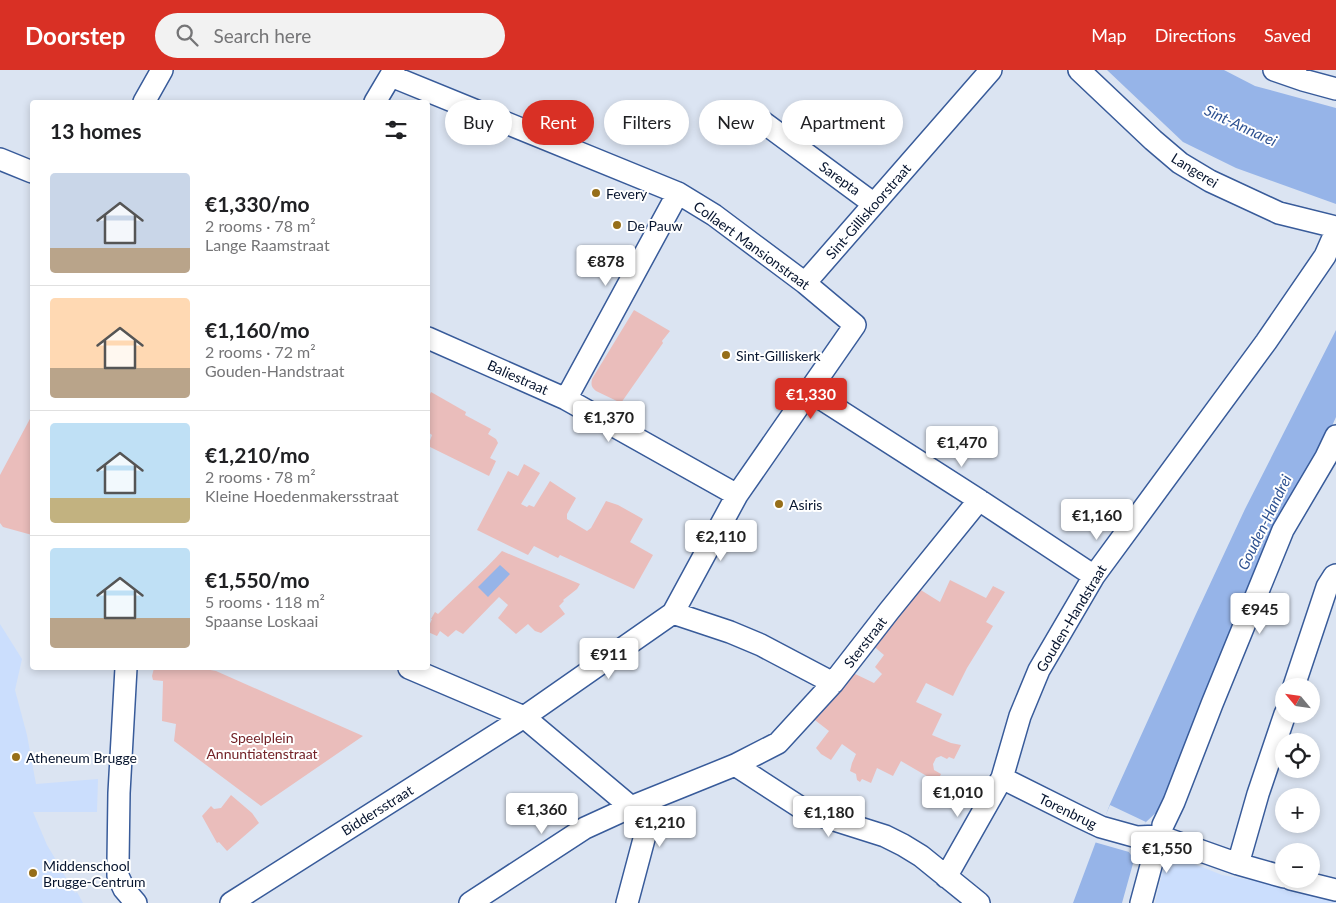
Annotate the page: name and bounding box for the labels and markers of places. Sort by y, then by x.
place label: Fevery [606,185,648,202]
marker: Fevery [590,187,602,199]
place label: De Pauw [627,217,682,234]
marker: De Pauw [611,219,623,231]
pin: €878 [576,244,636,287]
place label: Sint-Gilliskerk [736,347,822,364]
marker: Sint-Gilliskerk [720,349,732,361]
pin: €1,330 [770,378,852,420]
pin: €1,370 [568,400,650,443]
pin: €1,470 [921,426,1003,468]
place label: Asiris [789,496,822,513]
marker: Asiris [773,498,785,510]
pin: €1,160 [1056,498,1138,541]
pin: €2,110 [680,520,762,562]
pin: €945 [1230,592,1290,635]
pin: €911 [579,638,639,680]
place label: Atheneum Brugge [26,749,137,766]
marker: Atheneum Brugge [10,751,22,763]
pin: €1,010 [917,776,999,818]
pin: €1,360 [501,792,583,835]
pin: €1,180 [788,796,870,838]
pin: €1,210 [619,806,701,848]
pin: €1,550 [1126,832,1208,874]
place label: Middenschool Brugge-Centrum [43,857,146,890]
marker: Middenschool Brugge-Centrum [27,867,39,879]

